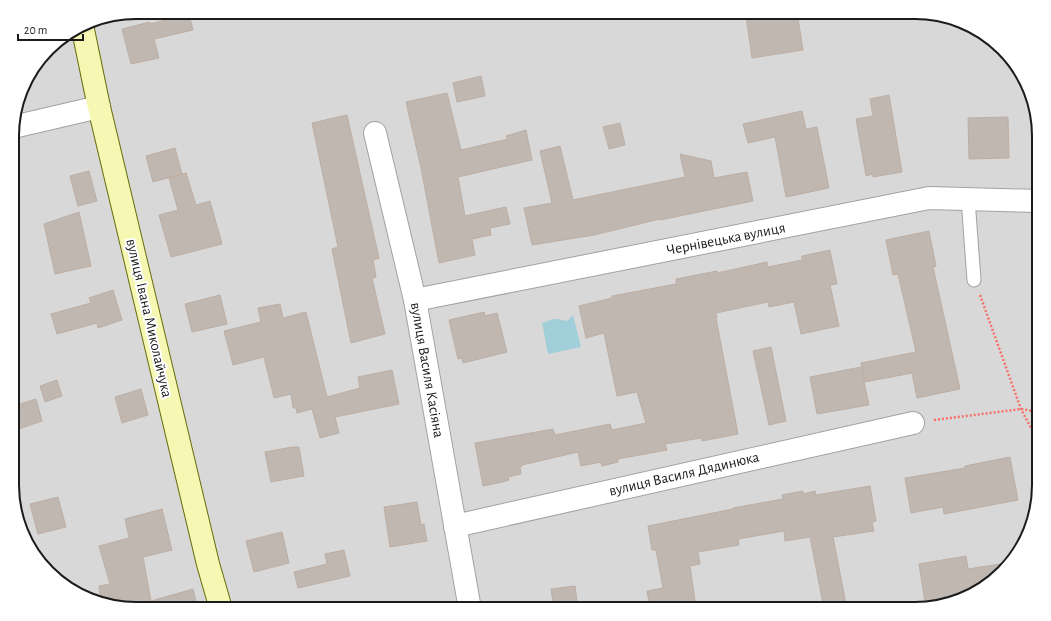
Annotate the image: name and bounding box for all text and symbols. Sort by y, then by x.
scale bar [18,16,83,42]
text: 20 m [24,24,47,36]
street label: Чернівецька вулиця [665,220,787,258]
street label: вулиця Івана Миколайчука [123,237,175,399]
street label: вулиця Василя Касіяна [408,301,446,439]
street label: вулиця Василя Дядинюка [607,449,761,499]

